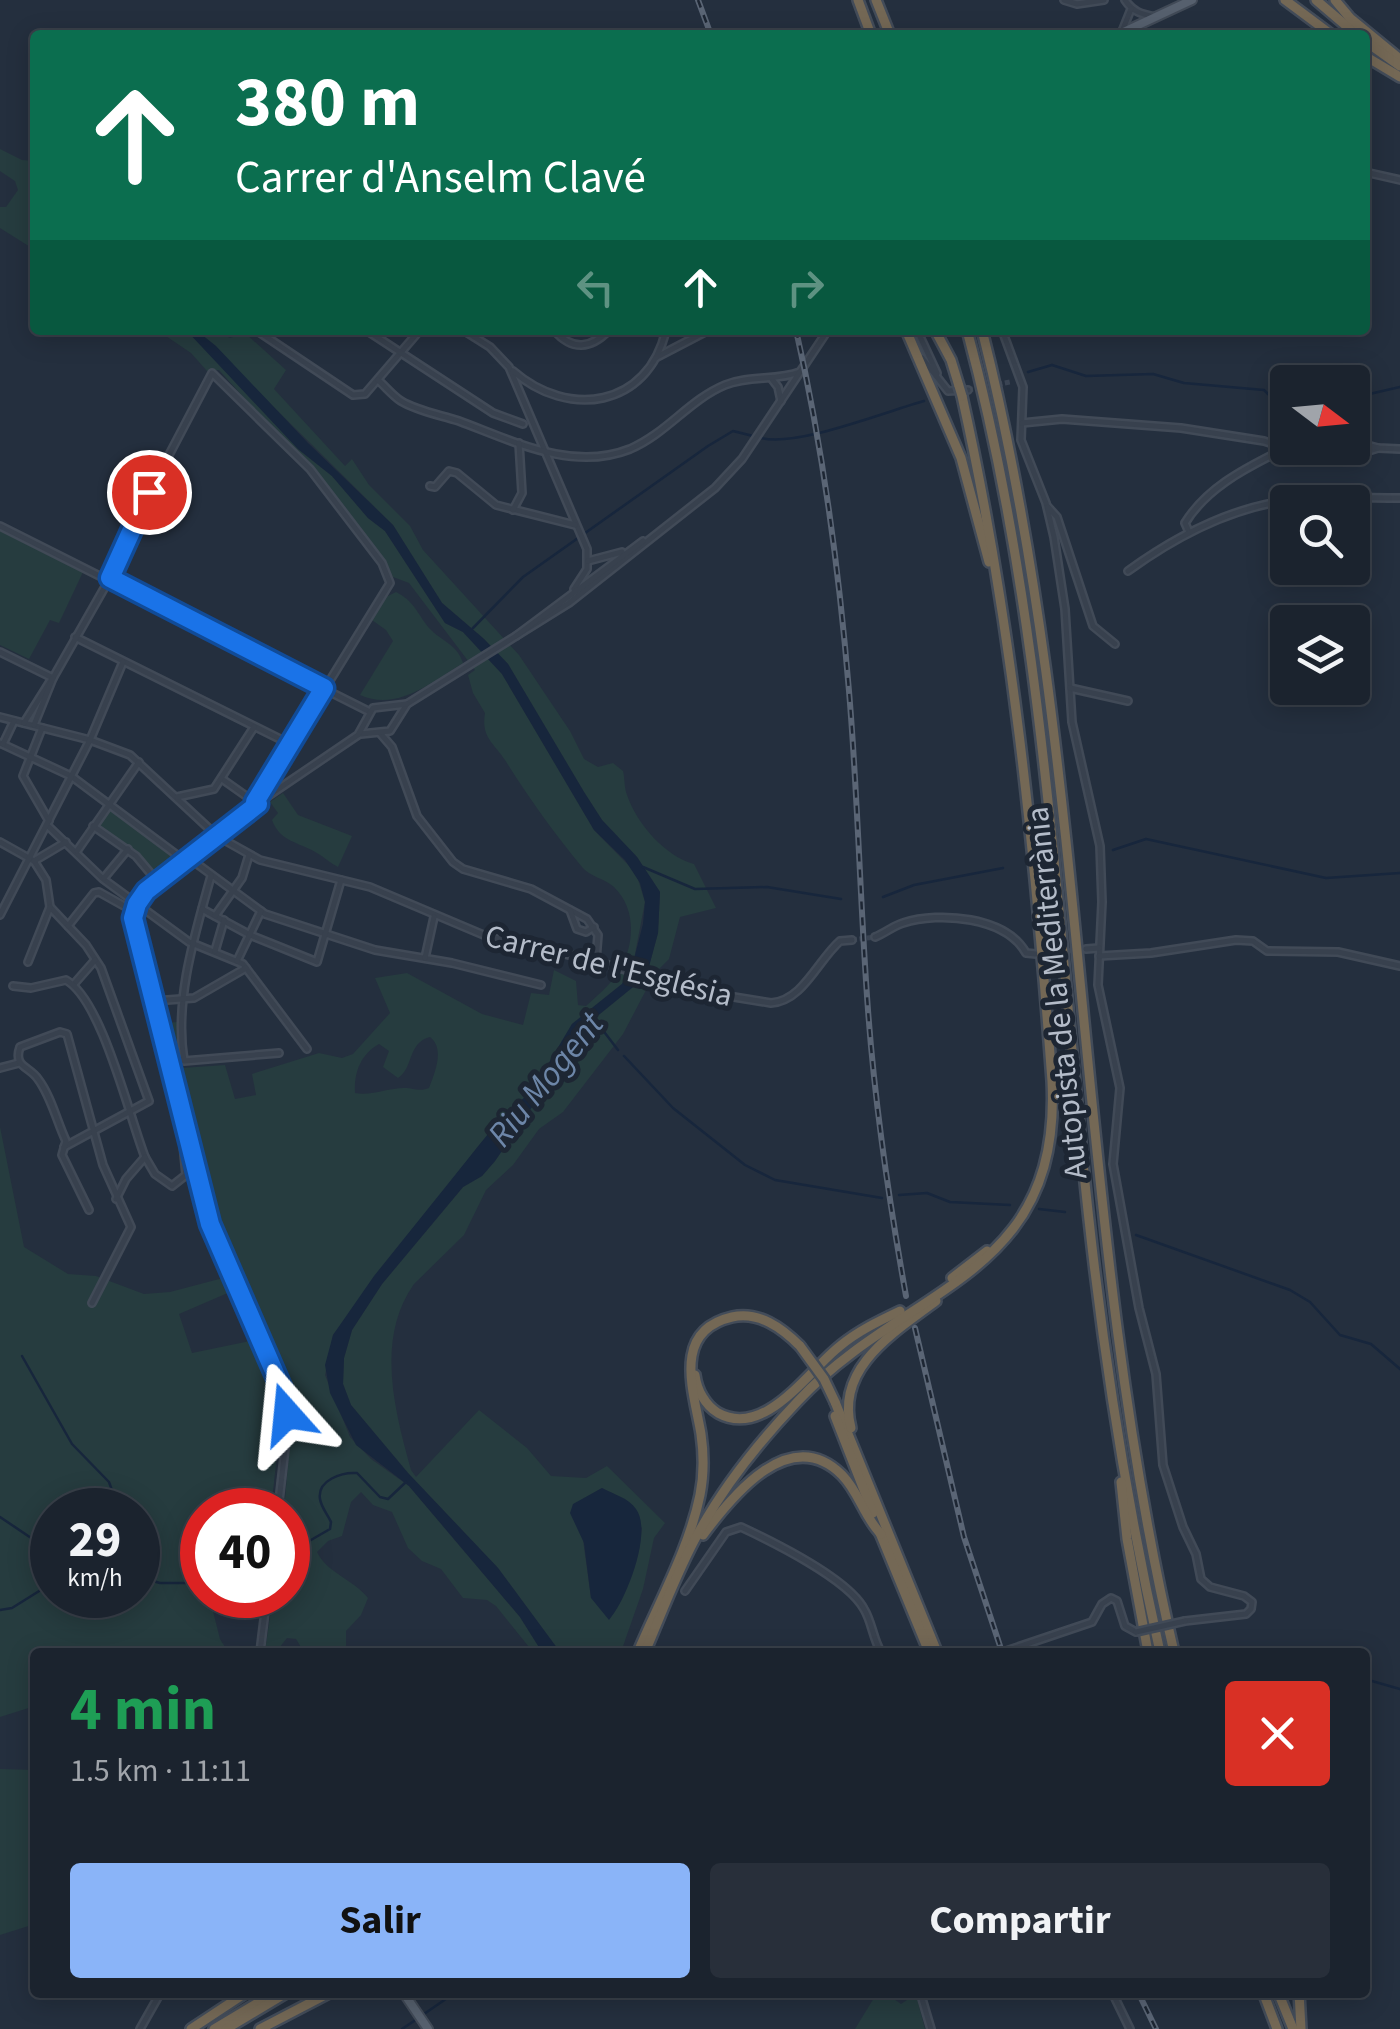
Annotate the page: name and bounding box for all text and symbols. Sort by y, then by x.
text: 380 m [235,53,420,153]
icon: ahead [70,70,200,200]
text: Carrer d'Anselm Clavé [235,146,646,210]
icon: left [568,260,623,315]
icon: ahead [673,260,728,315]
icon: right [778,260,833,315]
north arrow [1270,365,1370,465]
map controls [1270,365,1370,705]
pin [107,450,192,535]
icon: arrive [122,465,177,520]
button: search [1270,485,1370,585]
button: layers [1270,605,1370,705]
street label: Autopista de la Mediterrània [1015,804,1099,1181]
street label: Carrer de l'Església [480,913,737,1019]
water label: Riu Mogent [476,1000,617,1158]
position arrow [235,1362,339,1466]
speed limit sign: 40 [180,1488,310,1618]
text: 29 [69,1505,121,1576]
text: km/h [67,1560,123,1596]
text: 4 min [70,1668,216,1753]
button: close [1225,1681,1330,1786]
text: 1.5 km · 11:11 [70,1748,251,1794]
button: Salir [70,1863,690,1978]
button: Compartir [710,1863,1330,1978]

